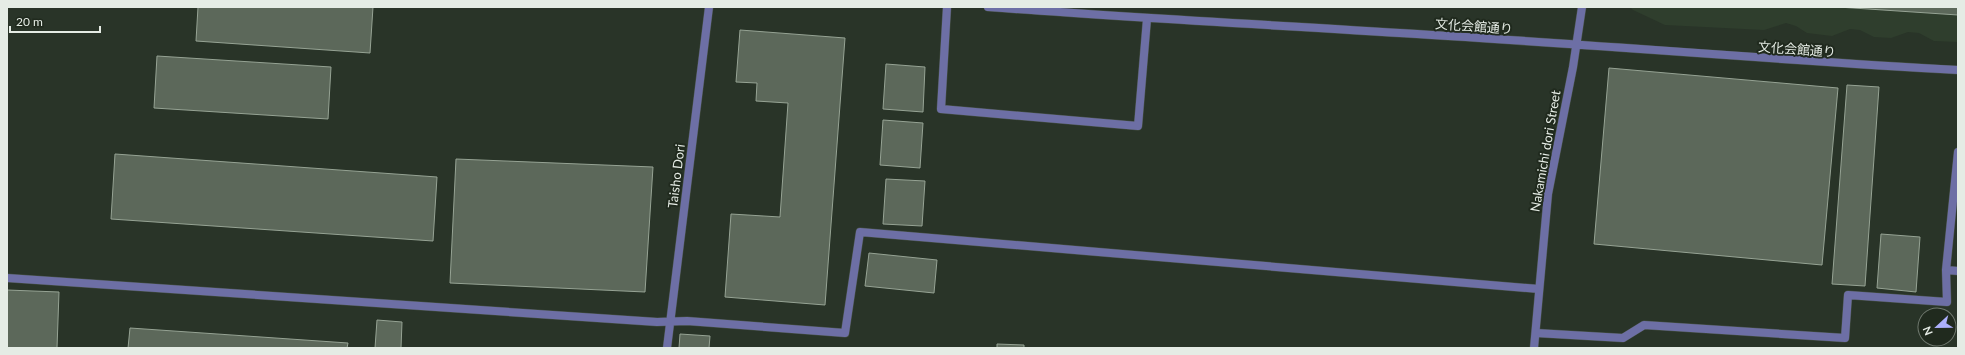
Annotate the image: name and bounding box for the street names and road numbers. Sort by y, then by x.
street label: 文化会館通り [1435,15,1513,37]
street label: 文化会館通り [1758,38,1836,60]
street label: Nakamichi dori Street [1526,89,1564,213]
street label: Taisho Dori [664,143,688,209]

